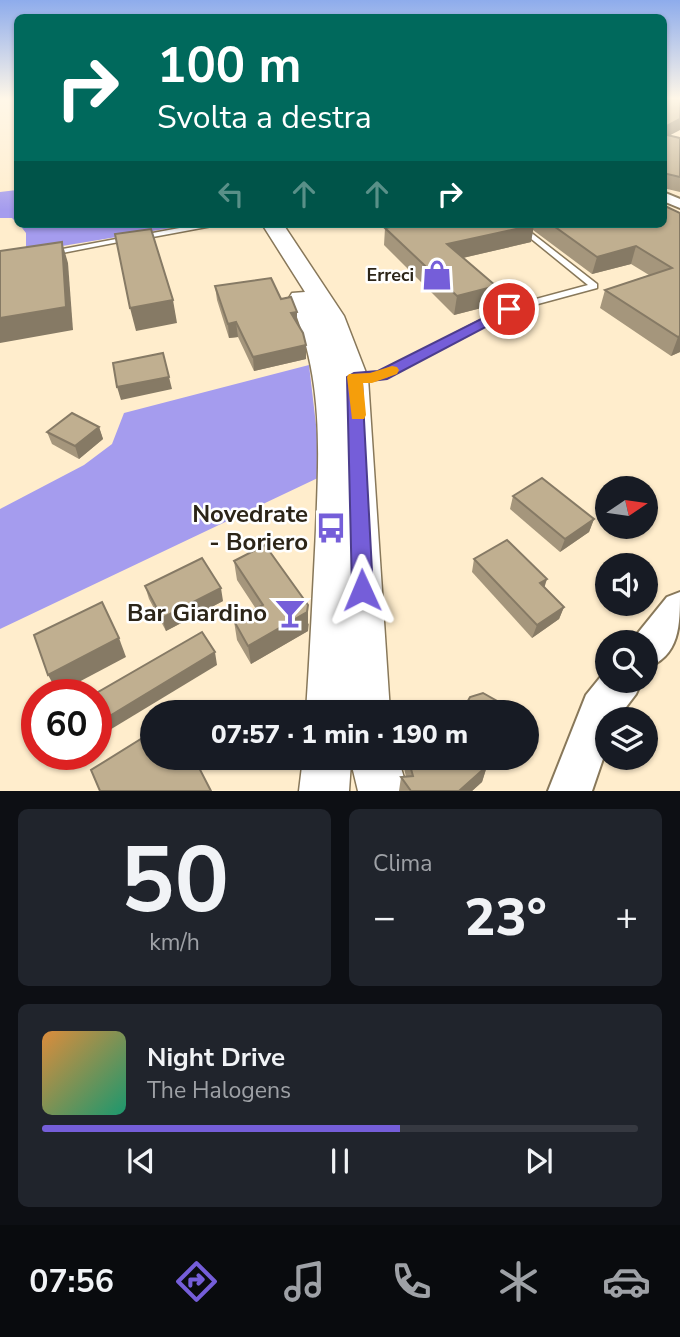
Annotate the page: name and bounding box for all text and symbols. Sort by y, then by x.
text: 100 m [157,32,301,99]
icon: right [42,42,133,133]
text: Svolta a destra [157,96,372,139]
icon: left [212,175,250,213]
icon: ahead [285,175,323,213]
icon: ahead [358,175,396,213]
icon: right [431,175,469,213]
shop icon: Erreci [420,258,454,292]
place label: Erreci [366,263,414,287]
pin [479,279,539,339]
icon: arrive [490,290,528,328]
north arrow [595,476,658,539]
map controls [595,476,658,770]
place label: Novedrate - Boriero [192,498,308,558]
bus stop icon: Novedrate - Boriero [314,511,348,545]
position arrow [325,553,399,627]
button: sound [595,553,658,616]
bar icon: Bar Giardino [273,596,307,630]
place label: Bar Giardino [127,597,267,629]
button: search [595,630,658,693]
speed limit sign: 60 [21,679,112,770]
button: layers [595,707,658,770]
text: 07:57 · 1 min · 190 m [211,717,468,752]
text: 50 [120,819,229,943]
text: Clima [373,848,433,879]
text: 23° [464,882,547,953]
text: − [373,892,396,943]
text: + [615,892,638,943]
text: km/h [149,927,200,958]
text: Night Drive [147,1040,285,1075]
text: The Halogens [147,1075,291,1106]
icon: previous [122,1142,160,1180]
icon: pause [321,1142,359,1180]
icon: next [520,1142,558,1180]
icon: directions [172,1257,221,1306]
icon: music [280,1257,329,1306]
icon: phone [387,1257,436,1306]
icon: climate [494,1257,543,1306]
icon: car [602,1257,651,1306]
text: 07:56 [29,1260,114,1303]

